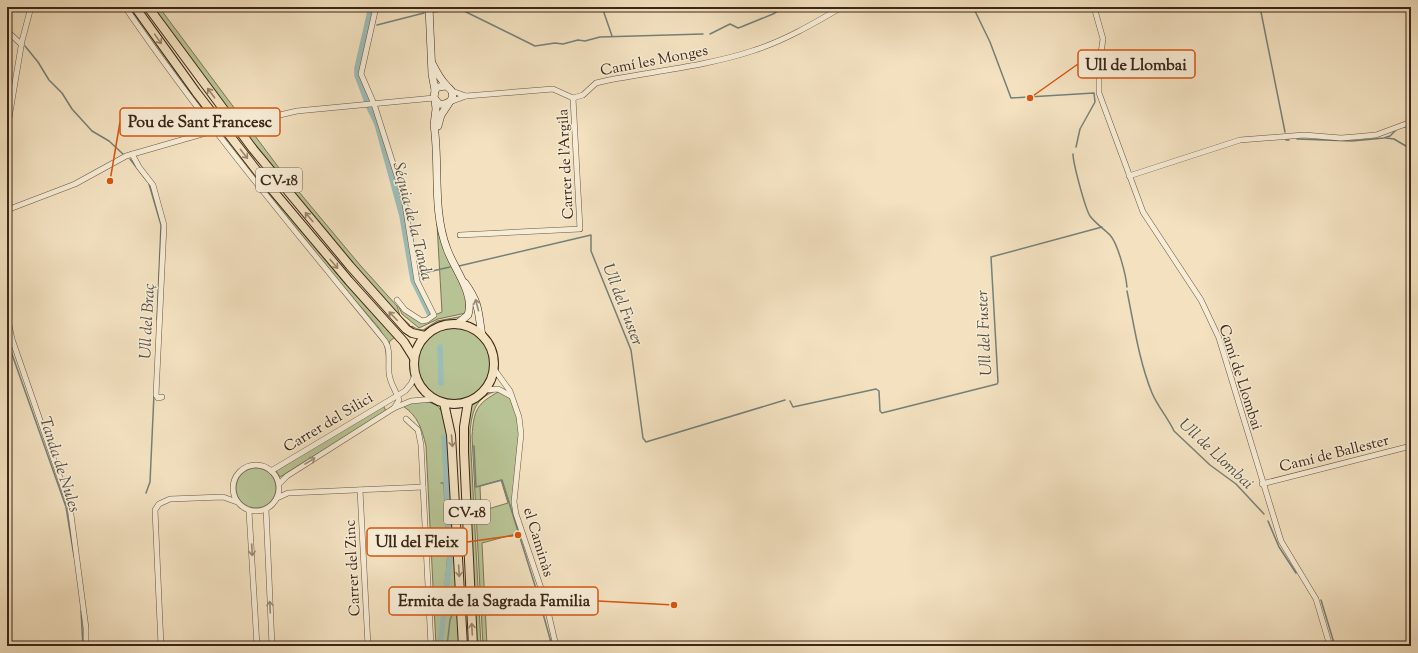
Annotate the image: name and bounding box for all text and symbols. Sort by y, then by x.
one-way arrow [154,33,162,44]
street label: Camí les Monges [599,41,710,82]
callout: Ull de Llombai [1078,50,1195,78]
text: Ull de Llombai [1085,55,1187,78]
one-way arrow [207,88,215,99]
callout: Pou de Sant Francesc [120,108,280,136]
street label: Carrer de l'Argila [553,108,580,220]
text: Pou de Sant Francesc [128,112,273,135]
one-way arrow [240,149,248,160]
water label: Séquia de la Tanda [386,160,437,283]
road number: CV-18 [256,168,302,192]
one-way arrow [304,212,313,223]
one-way arrow [329,258,338,269]
water label: Ull del Fuster [596,261,648,349]
water label: Ull del Braç [135,282,162,360]
water label: Ull del Fuster [972,289,999,376]
one-way arrow [473,298,480,311]
one-way arrow [389,311,398,321]
street label: Camí de Llombai [1213,322,1267,433]
street label: Carrer del Silici [280,388,377,458]
water label: Tanda de Nules [32,414,85,515]
water label: Ull de Llombai [1173,414,1258,496]
street label: Camí de Ballester [1277,431,1392,478]
one-way arrow [448,434,455,447]
one-way arrow [304,457,316,465]
road number: CV-18 [444,500,490,524]
street label: el Caminàs [517,505,558,580]
street label: Carrer del Zinc [340,519,367,617]
callout: Ull del Fleix [367,528,467,556]
text: Ull del Fleix [375,532,459,555]
one-way arrow [248,543,256,556]
one-way arrow [455,564,462,577]
callout: Ermita de la Sagrada Familia [389,587,598,615]
text: Ermita de la Sagrada Familia [398,591,591,614]
one-way arrow [267,601,274,614]
one-way arrow [469,623,476,636]

